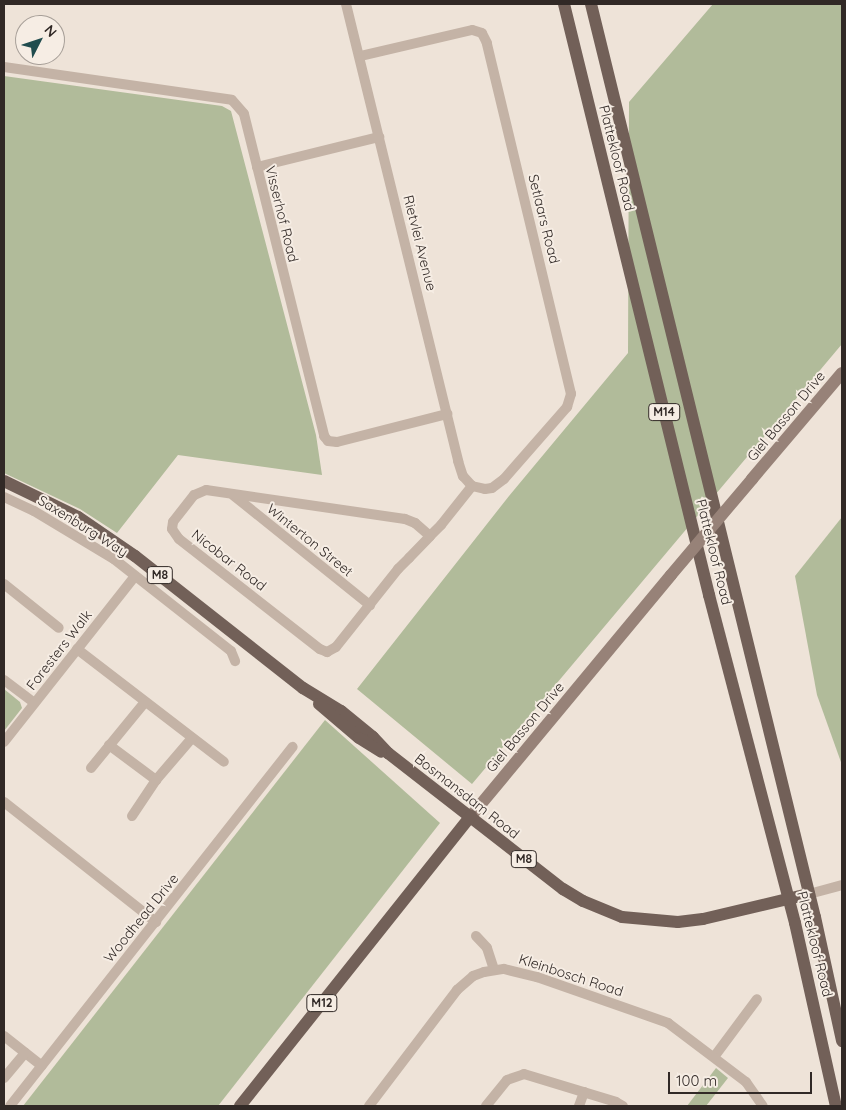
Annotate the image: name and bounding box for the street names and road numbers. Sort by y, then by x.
street label: Plattekloof Road [596,103,638,213]
street label: Visserhof Road [262,164,302,264]
street label: Setlaars Road [525,173,563,265]
street label: Rietvlei Avenue [400,193,440,293]
street label: Giel Basson Drive [743,368,829,464]
road number: M14 [648,402,680,422]
street label: Saxenburg Way [35,492,131,560]
street label: Plattekloof Road [693,497,735,607]
street label: Winterton Street [264,500,356,580]
street label: Nicobar Road [188,526,270,594]
road number: M8 [146,566,174,584]
street label: Foresters Walk [23,607,95,693]
street label: Giel Basson Drive [482,679,568,775]
street label: Bosmansdam Road [411,750,523,842]
road number: M8 [510,850,538,869]
street label: Woodhead Drive [100,870,182,966]
street label: Plattekloof Road [794,889,836,999]
street label: Kleinbosch Road [517,950,625,1000]
road number: M12 [306,994,338,1012]

